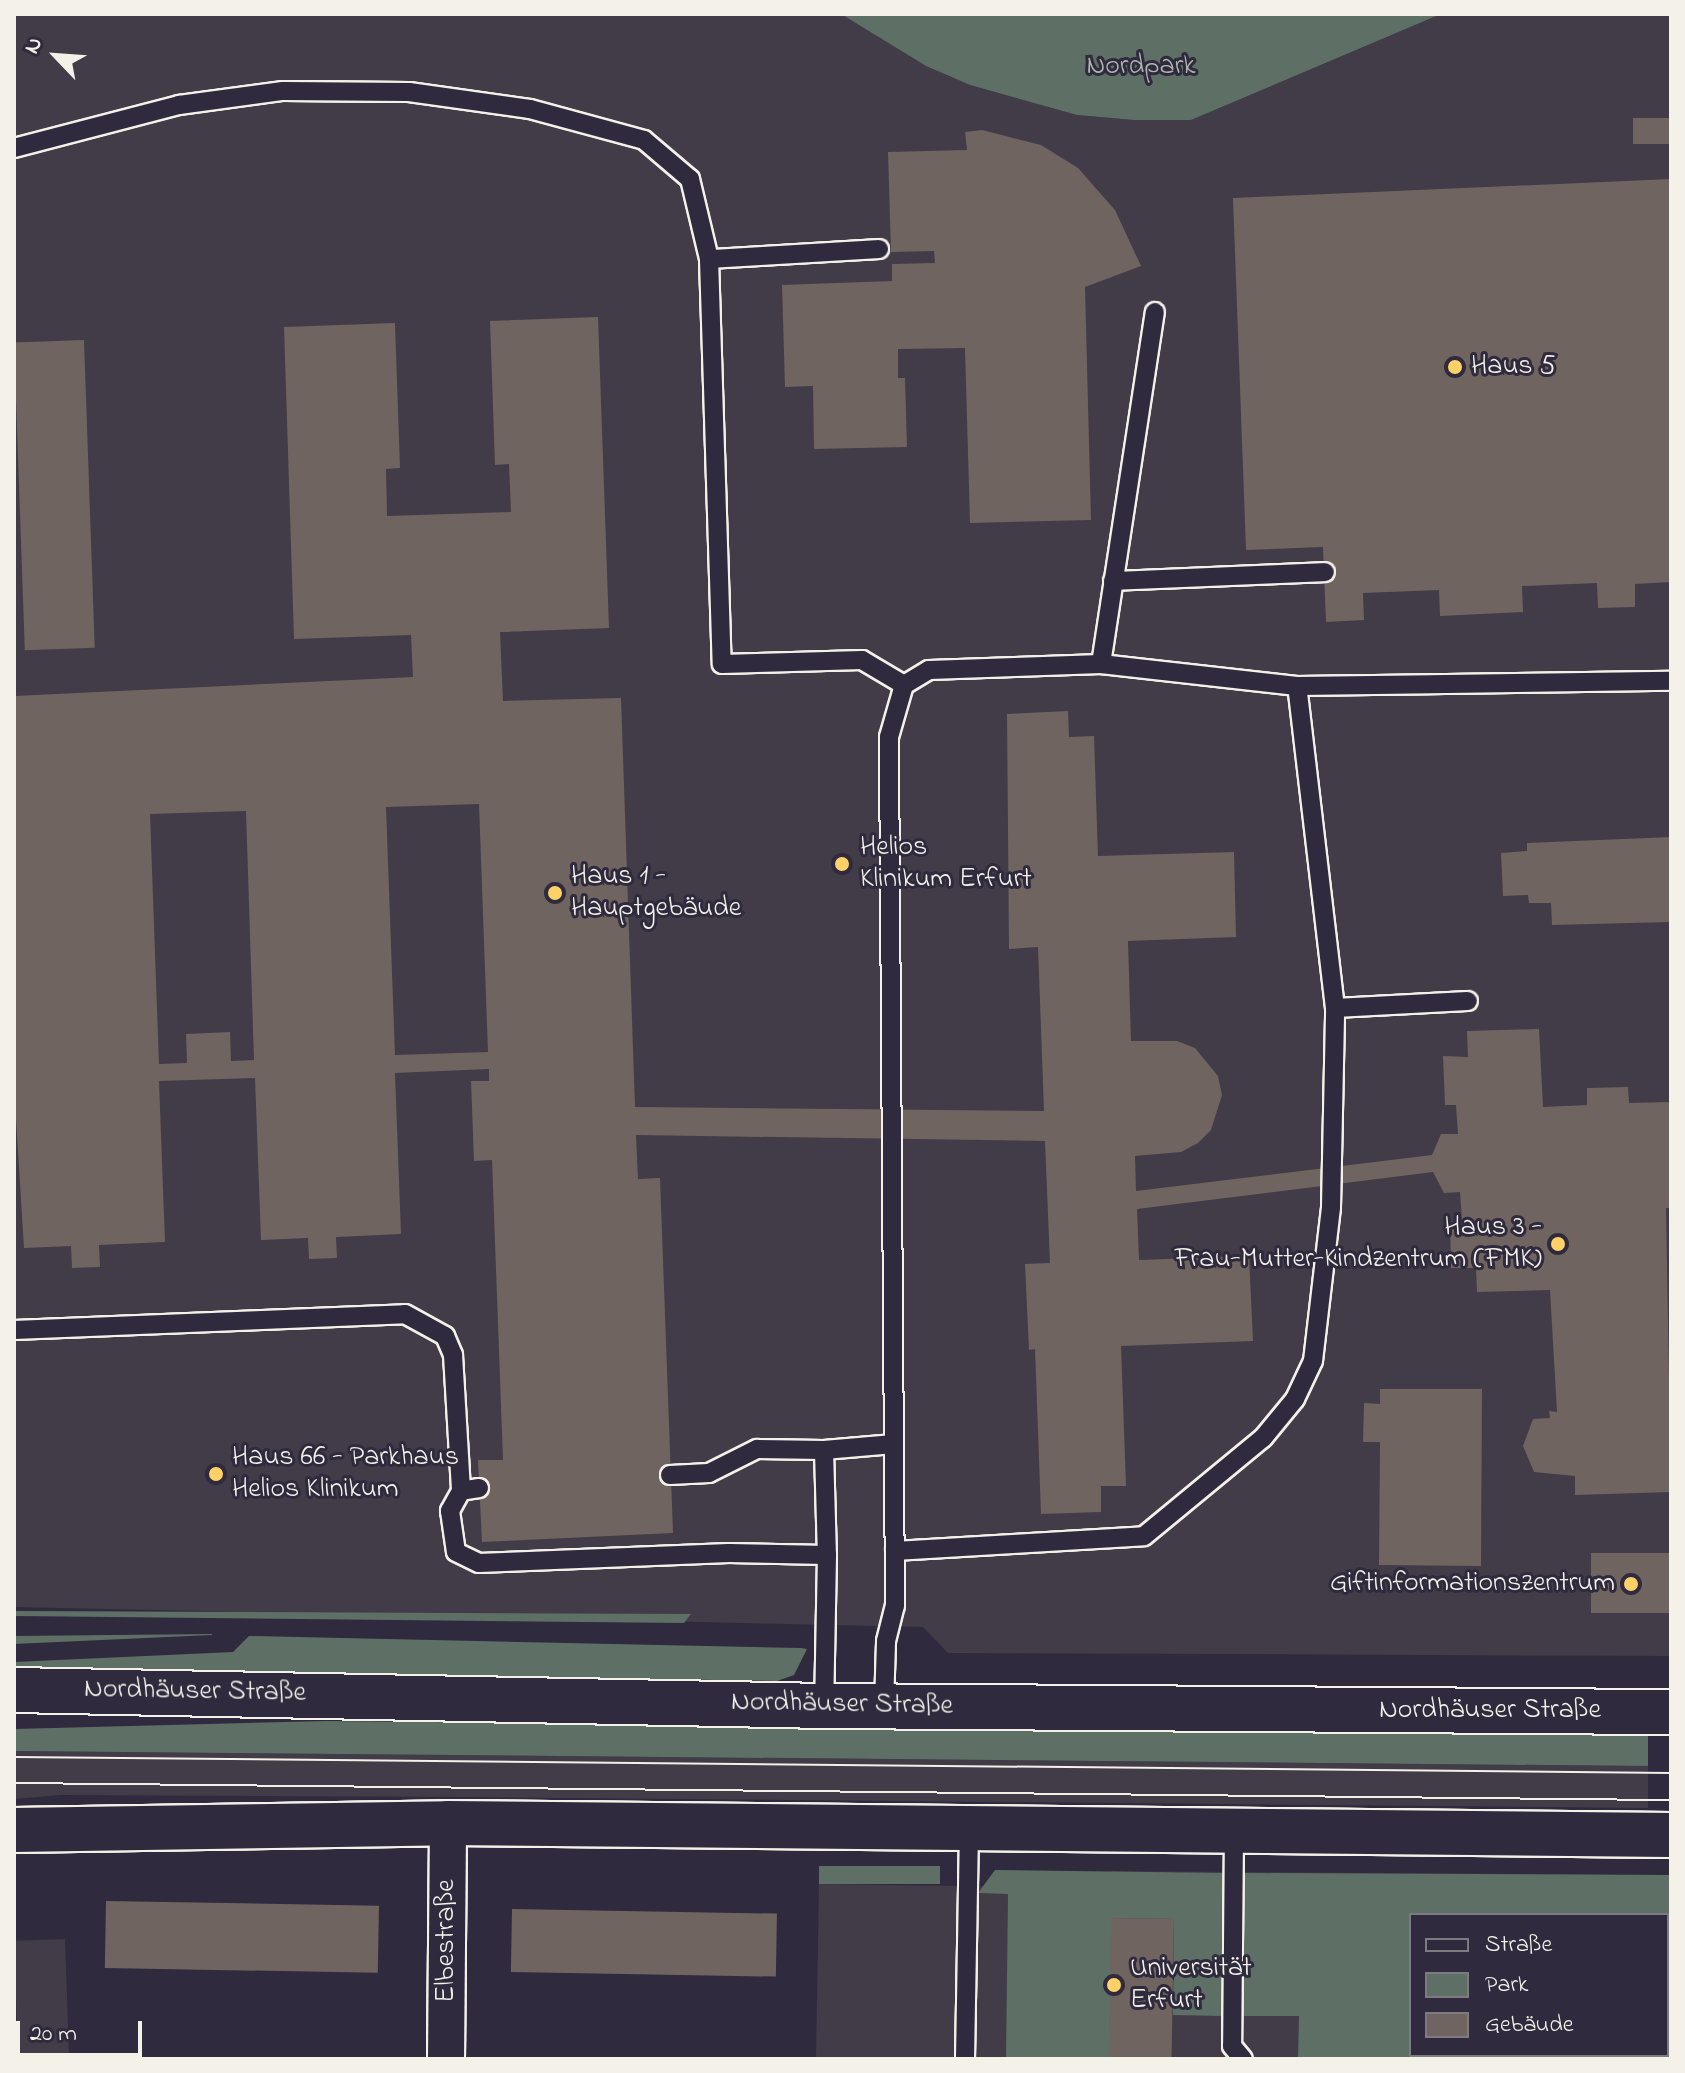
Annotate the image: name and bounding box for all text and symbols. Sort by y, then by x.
north arrow [16,16,96,96]
text: N [17,32,52,59]
park label: Nordpark [1086,50,1196,84]
place label: Haus 5 [1471,350,1556,384]
marker: Haus 5 [1446,358,1464,376]
place label: Helios Klinikum Erfurt [860,831,1032,897]
marker: Helios Klinikum Erfurt [831,853,853,875]
place label: Haus 1 - Hauptgebäude [571,860,741,926]
marker: Haus 1 - Hauptgebäude [546,884,564,902]
place label: Haus 3 - Frau-Mutter-Kindzentrum (FMK) [1175,1211,1542,1277]
marker: Haus 3 - Frau-Mutter-Kindzentrum (FMK) [1549,1235,1567,1253]
place label: Haus 66 - Parkhaus Helios Klinikum [232,1441,459,1507]
marker: Haus 66 - Parkhaus Helios Klinikum [207,1465,225,1483]
place label: Giftinformationszentrum [1330,1567,1615,1601]
marker: Giftinformationszentrum [1622,1575,1640,1593]
street label: Nordhäuser Straße [84,1673,306,1711]
street label: Nordhäuser Straße [731,1686,953,1724]
street label: Nordhäuser Straße [1379,1694,1601,1728]
street label: Elbestraße [430,1879,464,2003]
legend [1409,1913,1669,2057]
text: Straße [1485,1928,1552,1963]
place label: Universität Erfurt [1130,1952,1252,2018]
text: Park [1485,1968,1528,2003]
marker: Universität Erfurt [1105,1976,1123,1994]
scale bar [20,2005,146,2055]
text: Gebäude [1485,2008,1574,2043]
text: 20 m [30,2017,77,2052]

